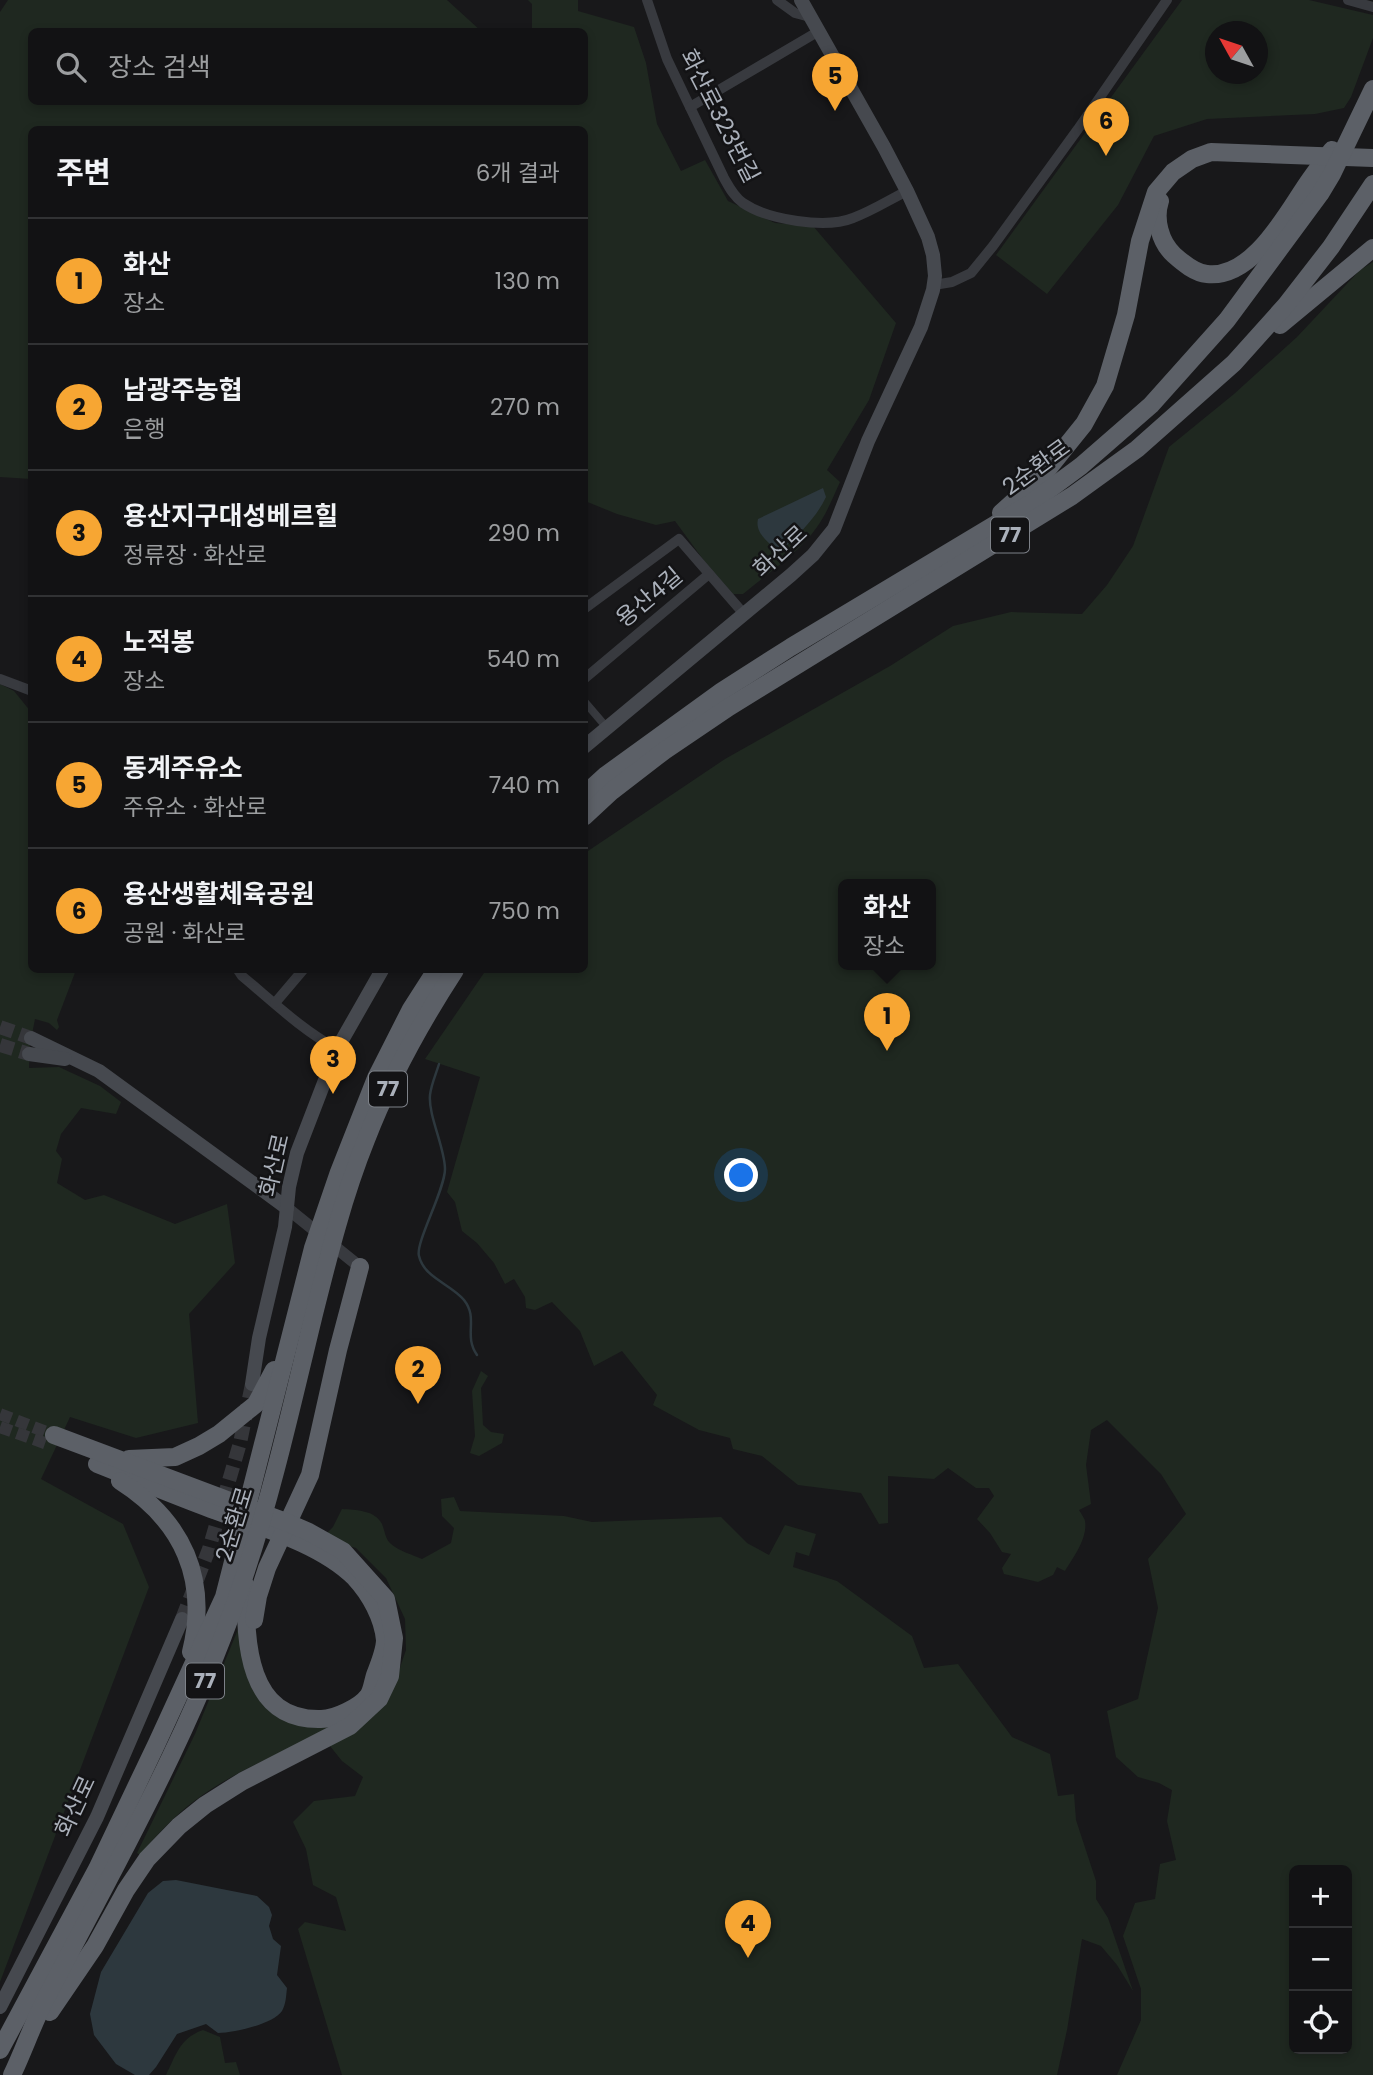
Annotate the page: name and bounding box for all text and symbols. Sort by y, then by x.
north arrow [1205,21,1268,84]
search box [28,28,588,105]
street label: 화산로323번길 [673,44,767,188]
icon: search [52,48,90,86]
text: 장소 검색 [108,49,211,85]
pin: 5 [812,53,858,111]
pin: 6 [1083,98,1129,156]
text: 주변 [56,151,111,194]
text: 6개 결과 [476,157,560,189]
text: 화산 [123,246,171,282]
text: 1 [75,265,83,297]
text: 130 m [495,265,560,297]
text: 장소 [123,287,165,319]
text: 남광주농협 [123,372,243,408]
text: 2 [72,391,86,423]
text: 270 m [490,391,560,423]
text: 은행 [123,413,165,445]
street label: 2순환로 [996,432,1076,502]
text: 용산지구대성베르힐 [123,498,338,534]
text: 3 [72,517,86,549]
text: 290 m [488,517,560,549]
street label: 화산로 [746,518,814,584]
road number: 77 [991,518,1029,552]
text: 정류장 · 화산로 [123,539,267,571]
street label: 용산4길 [609,560,689,634]
text: 노적봉 [123,624,195,660]
text: 4 [71,643,87,675]
text: 540 m [487,643,560,675]
text: 장소 [123,665,165,697]
text: 동계주유소 [123,750,243,786]
text: 5 [72,769,86,801]
text: 740 m [489,769,560,801]
text: 주유소 · 화산로 [123,791,267,823]
text: 용산생활체육공원 [123,876,314,912]
popup [838,879,936,970]
text: 화산 [863,889,911,925]
text: 6 [72,895,86,927]
text: 750 m [489,895,560,927]
text: 공원 · 화산로 [123,917,246,949]
text: 장소 [863,930,905,962]
pin: 1 [864,993,910,1051]
pin: 3 [310,1036,356,1094]
road number: 77 [369,1072,407,1106]
street label: 화산로 [251,1130,297,1200]
your location [724,1158,758,1192]
pin: 2 [395,1346,441,1404]
street label: 2순환로 [207,1483,261,1565]
road number: 77 [186,1664,224,1698]
street label: 화산로 [47,1770,103,1842]
map controls [1289,1865,1352,2054]
button: + [1289,1865,1352,1928]
pin: 4 [725,1900,771,1958]
button: − [1289,1928,1352,1991]
button: locate [1289,1991,1352,2054]

